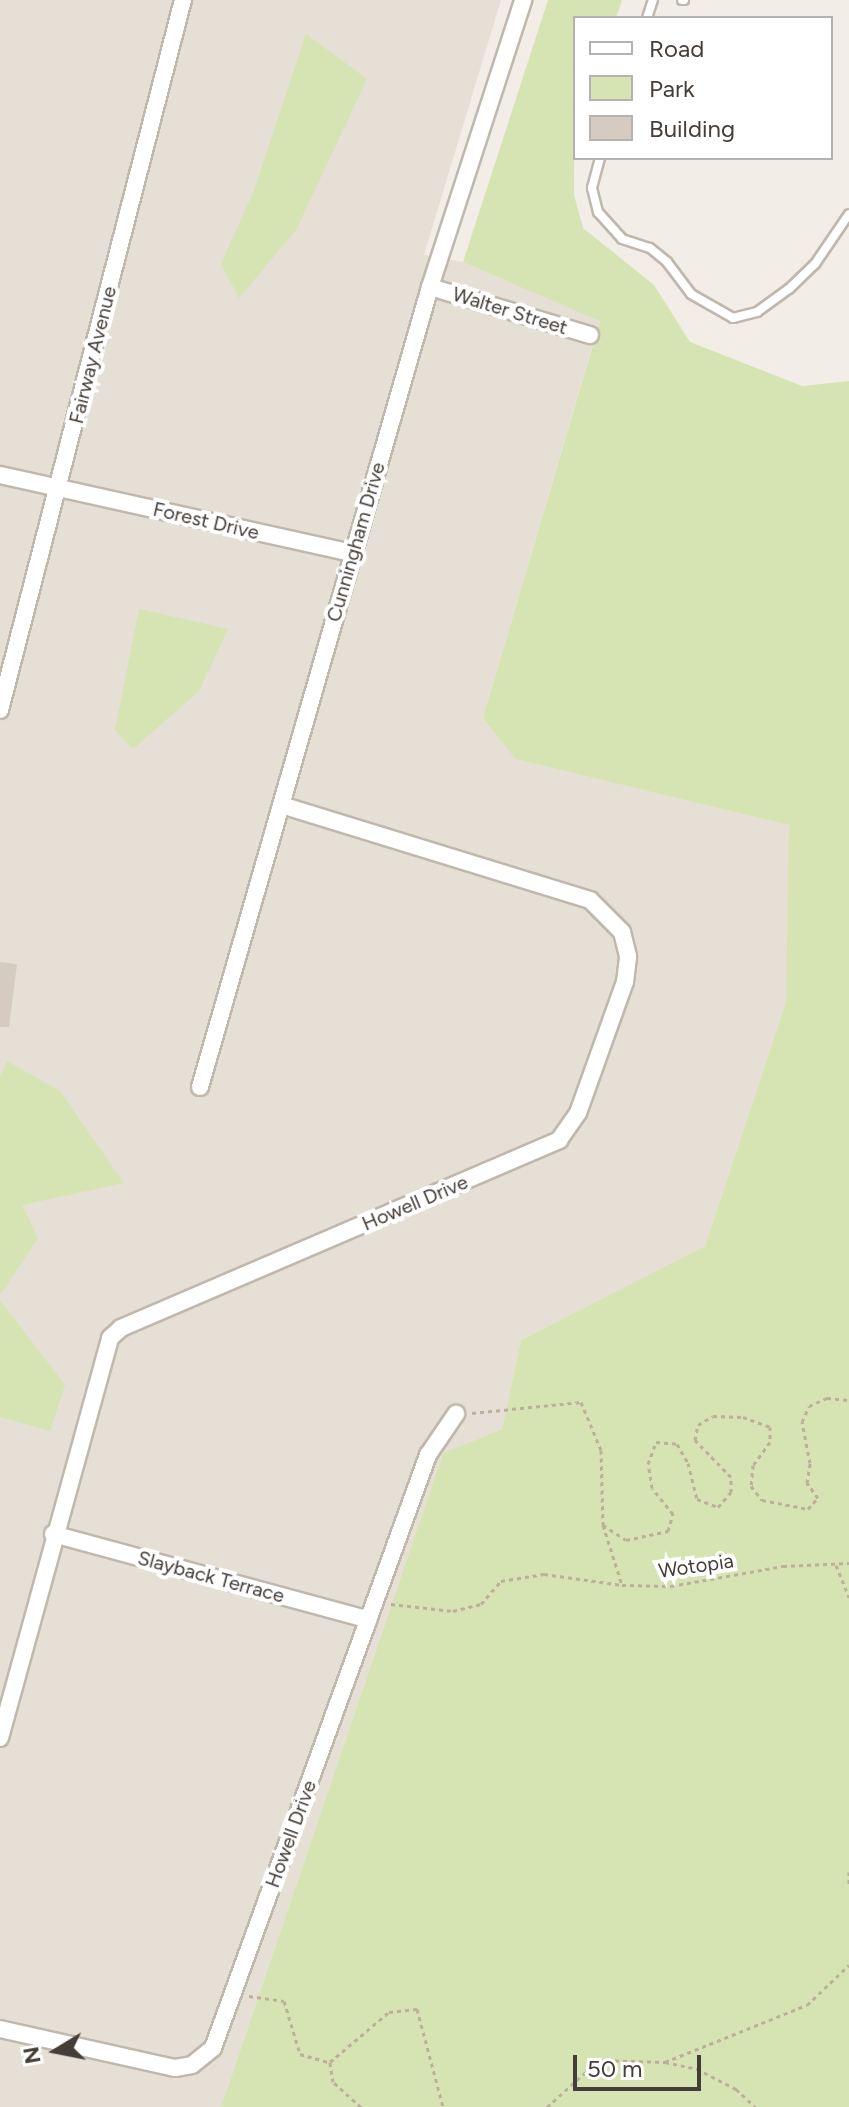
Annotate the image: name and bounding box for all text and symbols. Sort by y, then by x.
legend [573,16,833,160]
text: Road [649,34,704,63]
text: Park [649,74,695,103]
text: Building [649,114,735,143]
street label: Walter Street [450,282,570,340]
street label: Fairway Avenue [64,284,122,426]
street label: Cunningham Drive [322,459,390,625]
street label: Forest Drive [151,497,261,545]
street label: Howell Drive [358,1170,472,1236]
street label: Slayback Terrace [135,1546,287,1608]
street label: Wotopia [657,1549,735,1583]
street label: Howell Drive [260,1777,322,1891]
north arrow [16,2011,96,2091]
scale bar [577,2039,705,2089]
text: N [17,2045,47,2066]
text: 50 m [587,2054,643,2083]

